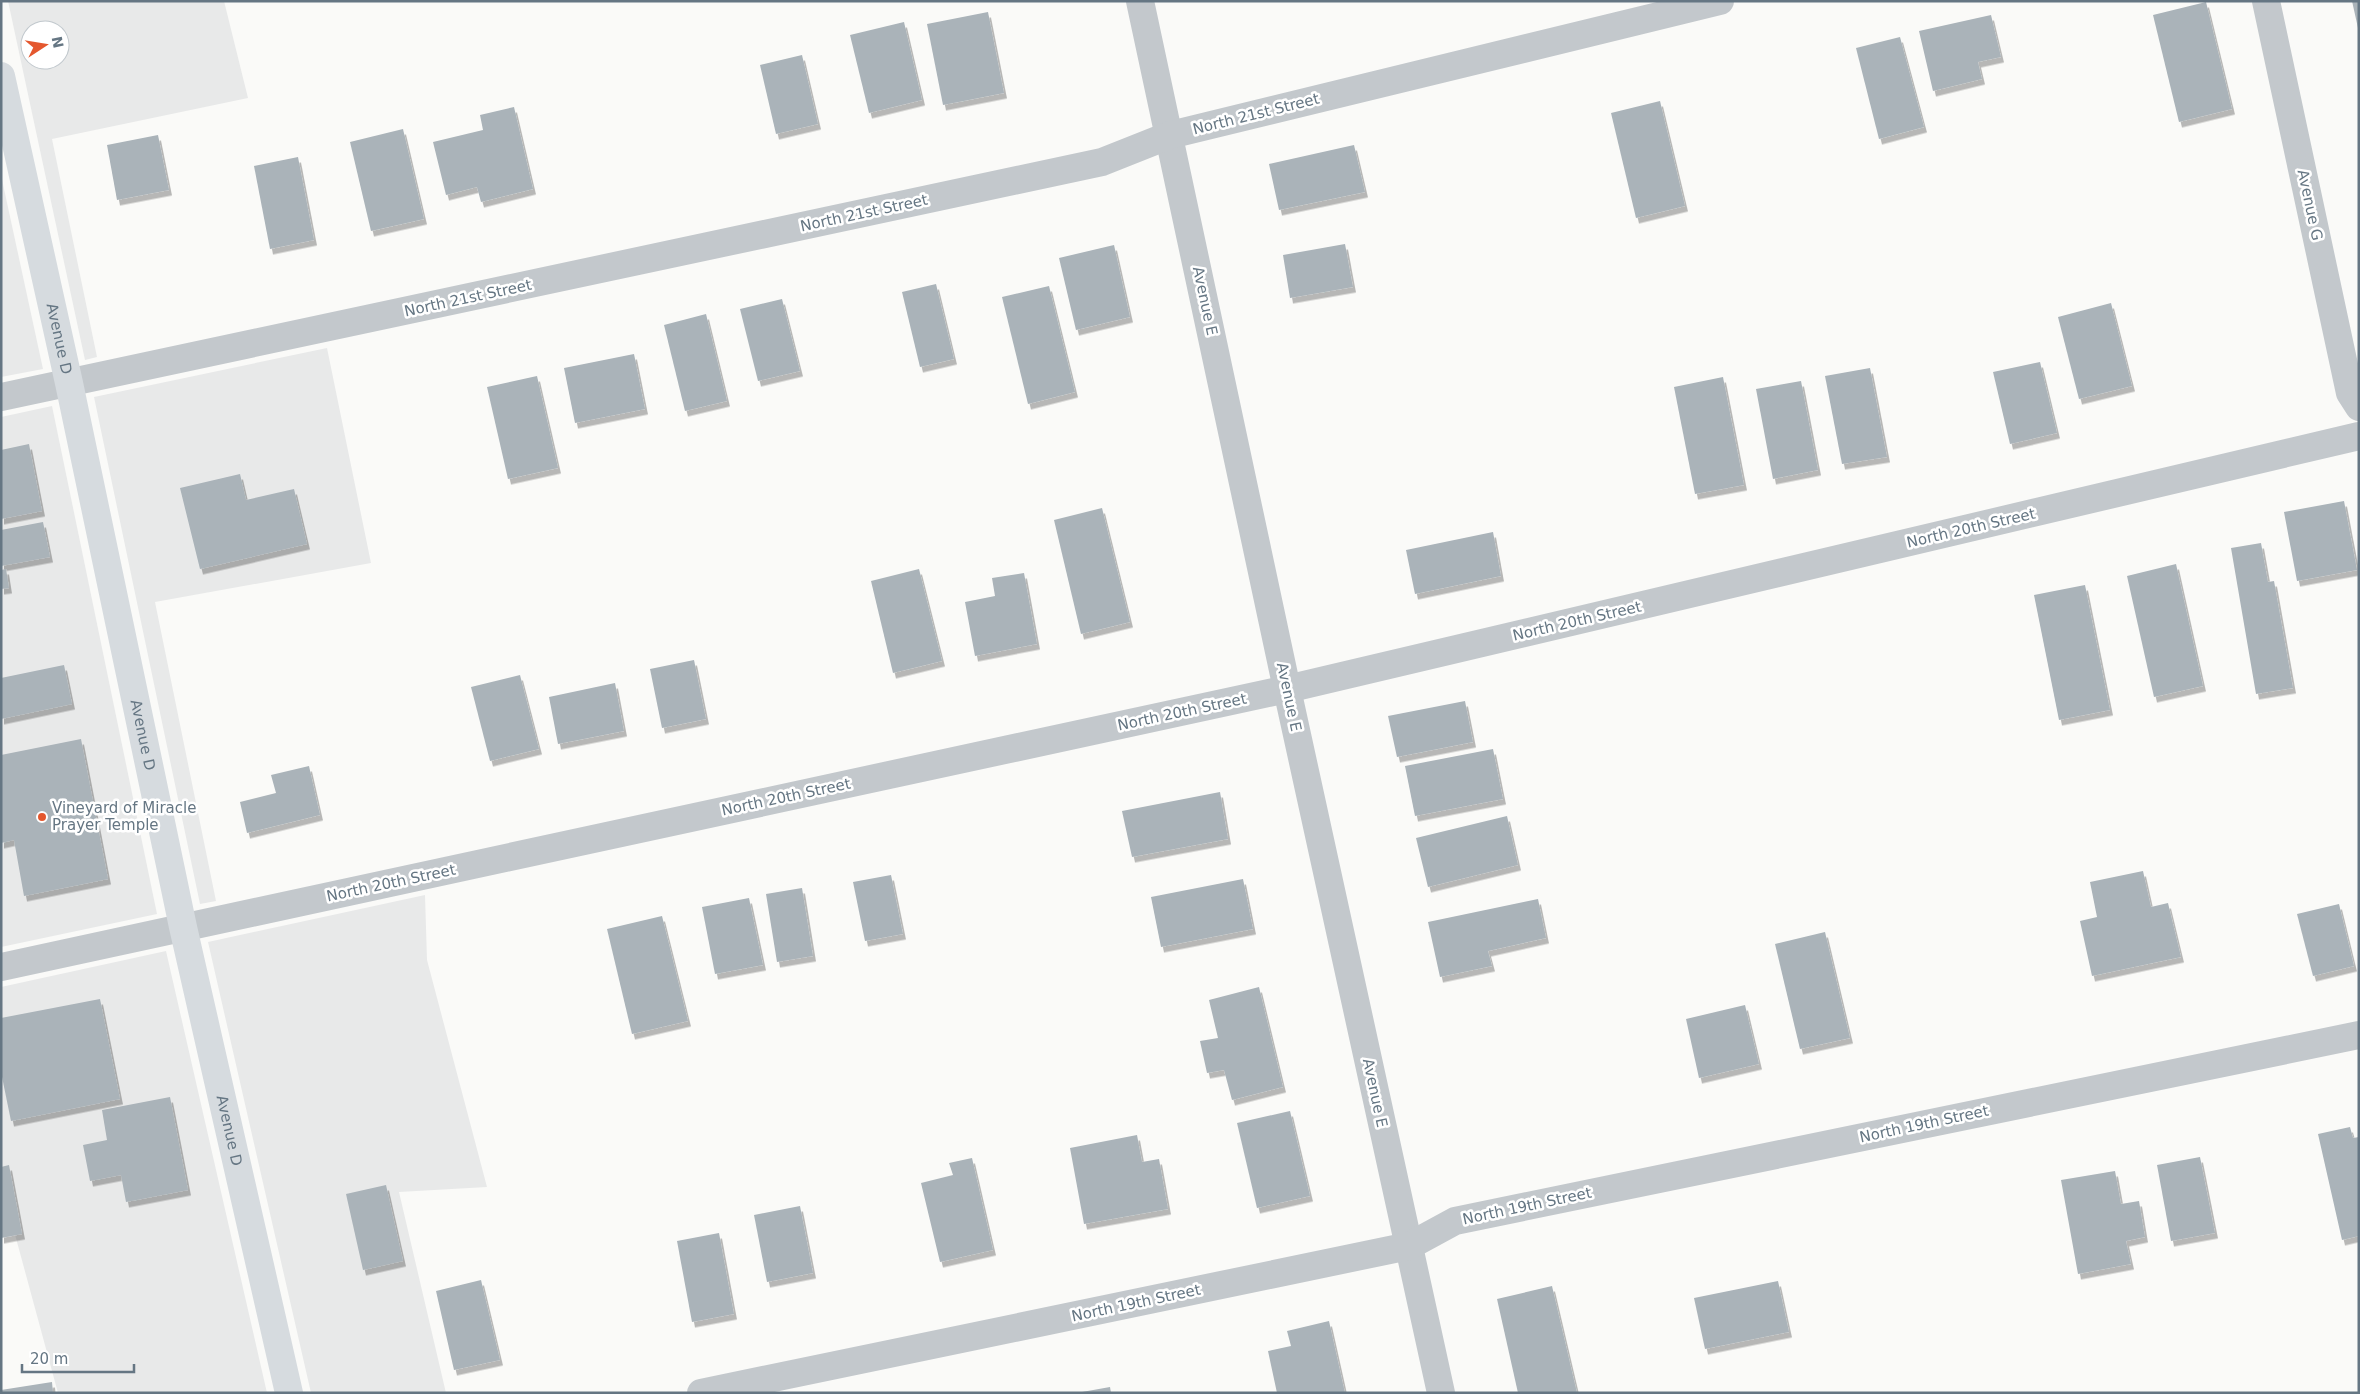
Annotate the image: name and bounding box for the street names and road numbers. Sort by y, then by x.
street label: North 21st Street [1191,90,1321,138]
street label: Avenue G [2294,168,2326,242]
street label: North 21st Street [799,191,929,235]
street label: Avenue E [1189,265,1221,337]
street label: North 21st Street [403,276,533,320]
street label: Avenue D [43,301,76,376]
street label: North 20th Street [1905,504,2037,552]
street label: North 20th Street [1511,597,1643,645]
street label: Avenue E [1273,661,1305,733]
street label: North 20th Street [1116,689,1248,734]
street label: Avenue D [127,698,159,772]
street label: North 20th Street [720,774,852,819]
street label: North 20th Street [325,860,457,905]
street label: Avenue E [1359,1057,1391,1129]
street label: Avenue D [213,1093,246,1168]
street label: North 19th Street [1858,1101,1990,1146]
street label: North 19th Street [1461,1183,1593,1228]
street label: North 19th Street [1070,1280,1202,1325]

